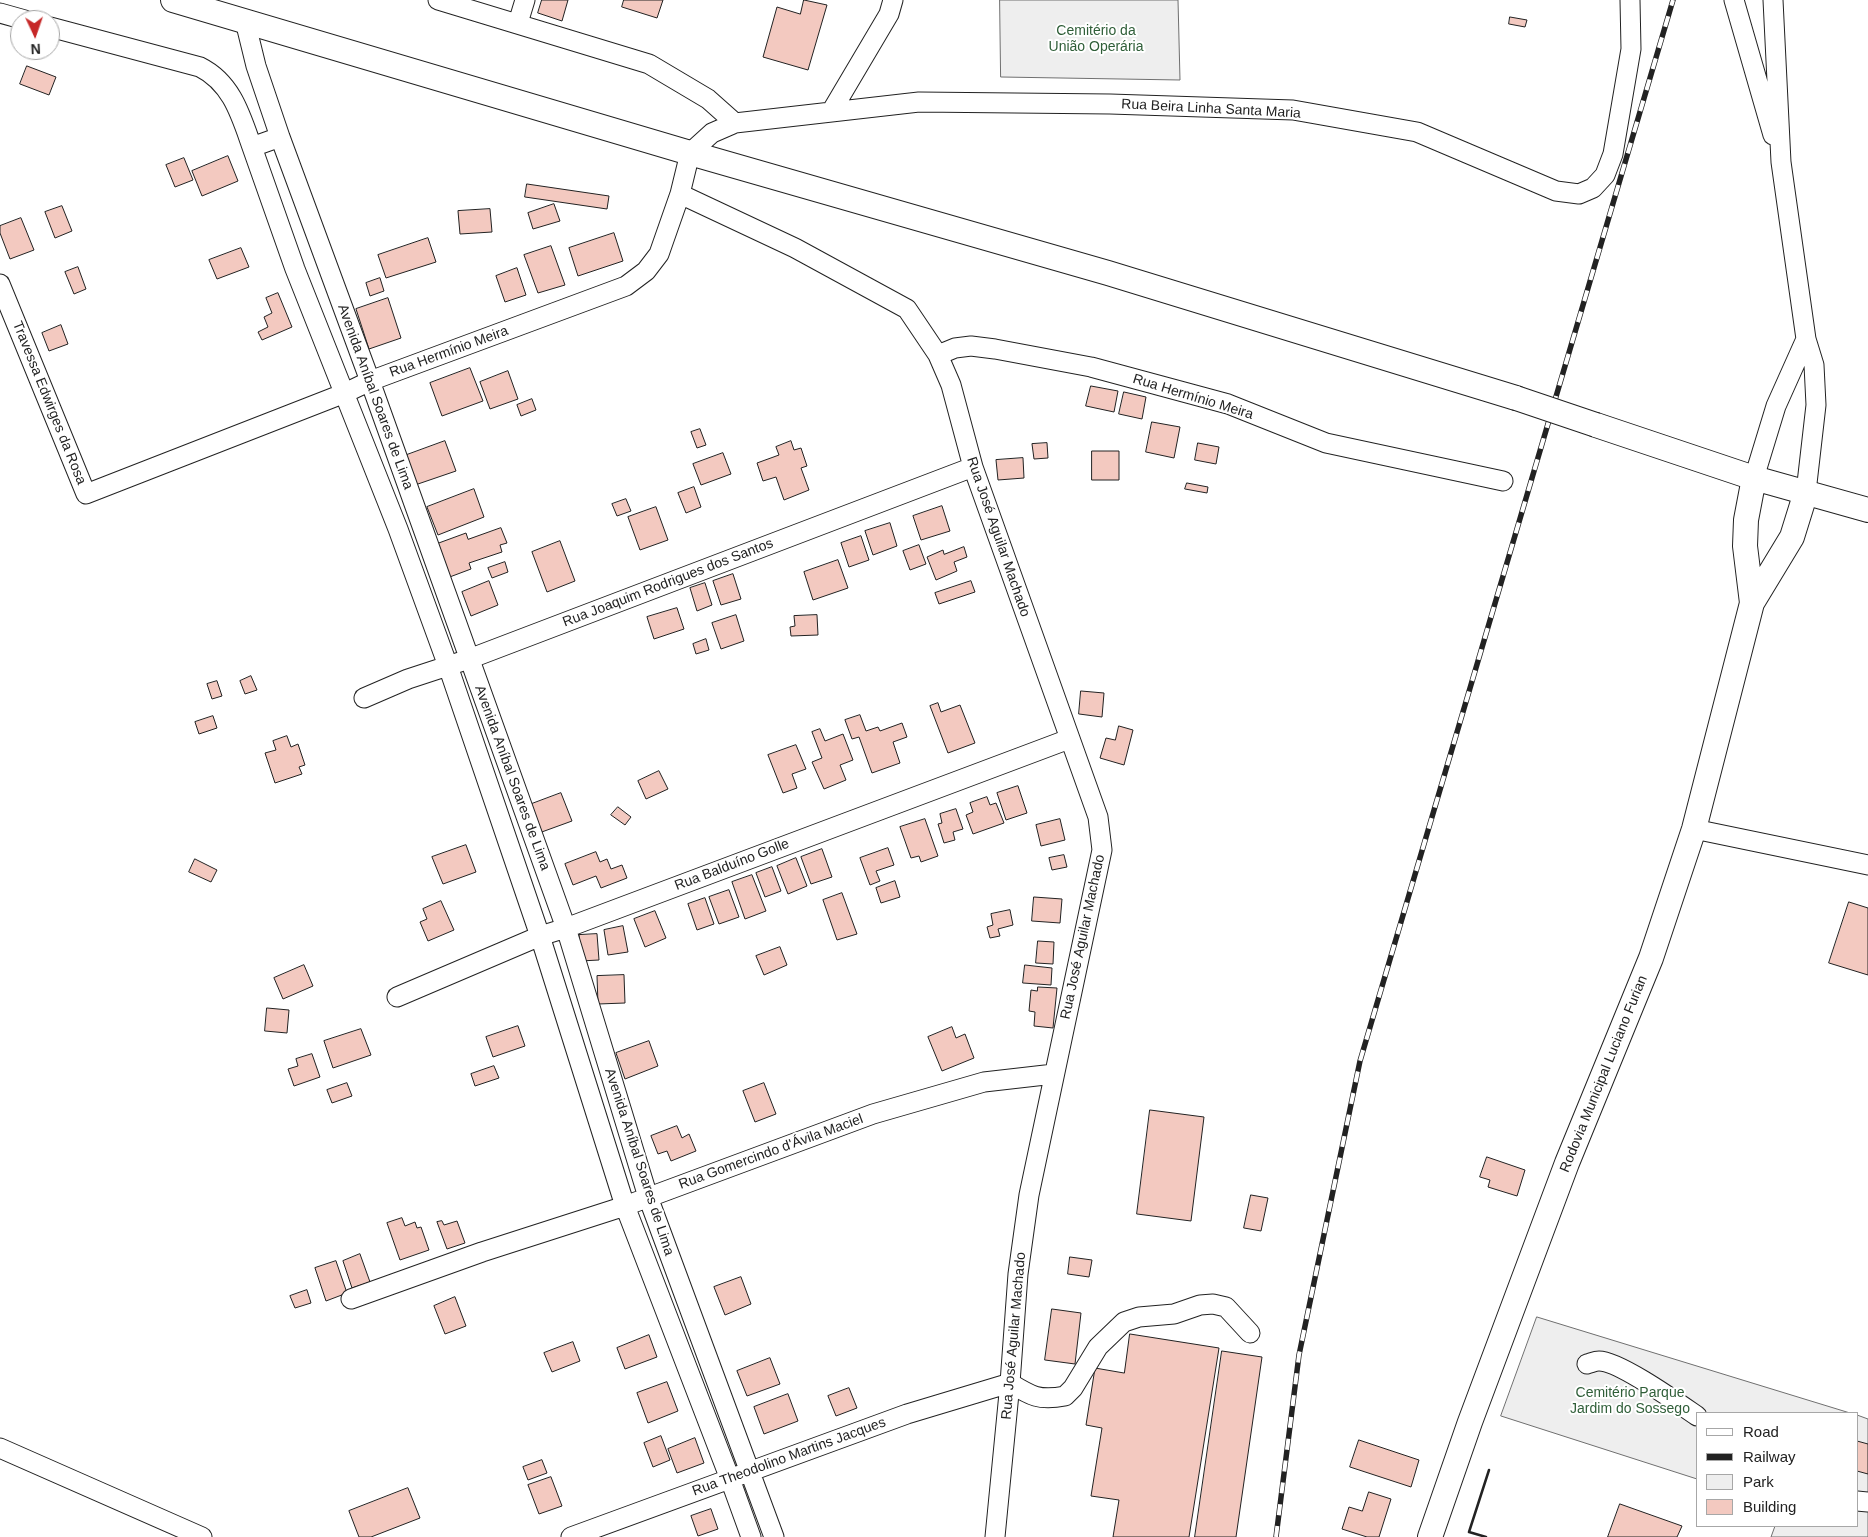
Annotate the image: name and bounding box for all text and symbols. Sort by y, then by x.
north arrow [10,10,60,60]
park label: Cemitério da União Operária [1049,23,1143,56]
text: N [30,41,41,57]
street label: Rua Beira Linha Santa Maria [1121,96,1301,122]
street label: Avenida Aníbal Soares de Lima [334,302,416,492]
street label: Travessa Edwirges da Rosa [9,319,89,487]
street label: Rua Hermínio Meira [387,323,511,381]
street label: Rua Hermínio Meira [1131,371,1255,423]
street label: Rua José Aguilar Machado [963,455,1033,619]
street label: Rua Joaquim Rodrigues dos Santos [560,535,776,631]
street label: Avenida Aníbal Soares de Lima [471,683,553,873]
street label: Rua Balduíno Golle [672,835,792,895]
street label: Rua José Aguilar Machado [1057,853,1109,1021]
street label: Rodovia Municipal Luciano Furian [1557,973,1651,1175]
street label: Avenida Aníbal Soares de Lima [601,1066,677,1258]
street label: Rua Gomercindo d'Ávila Maciel [677,1111,865,1193]
street label: Rua José Aguilar Machado [998,1252,1030,1420]
park label: Cemitério Parque Jardim do Sossego [1570,1385,1690,1418]
legend [1696,1412,1858,1527]
street label: Rua Theodolino Martins Jacques [690,1414,888,1500]
text: Road [1743,1423,1779,1440]
text: Railway [1743,1448,1796,1465]
text: Park [1743,1473,1774,1490]
text: Building [1743,1498,1796,1515]

